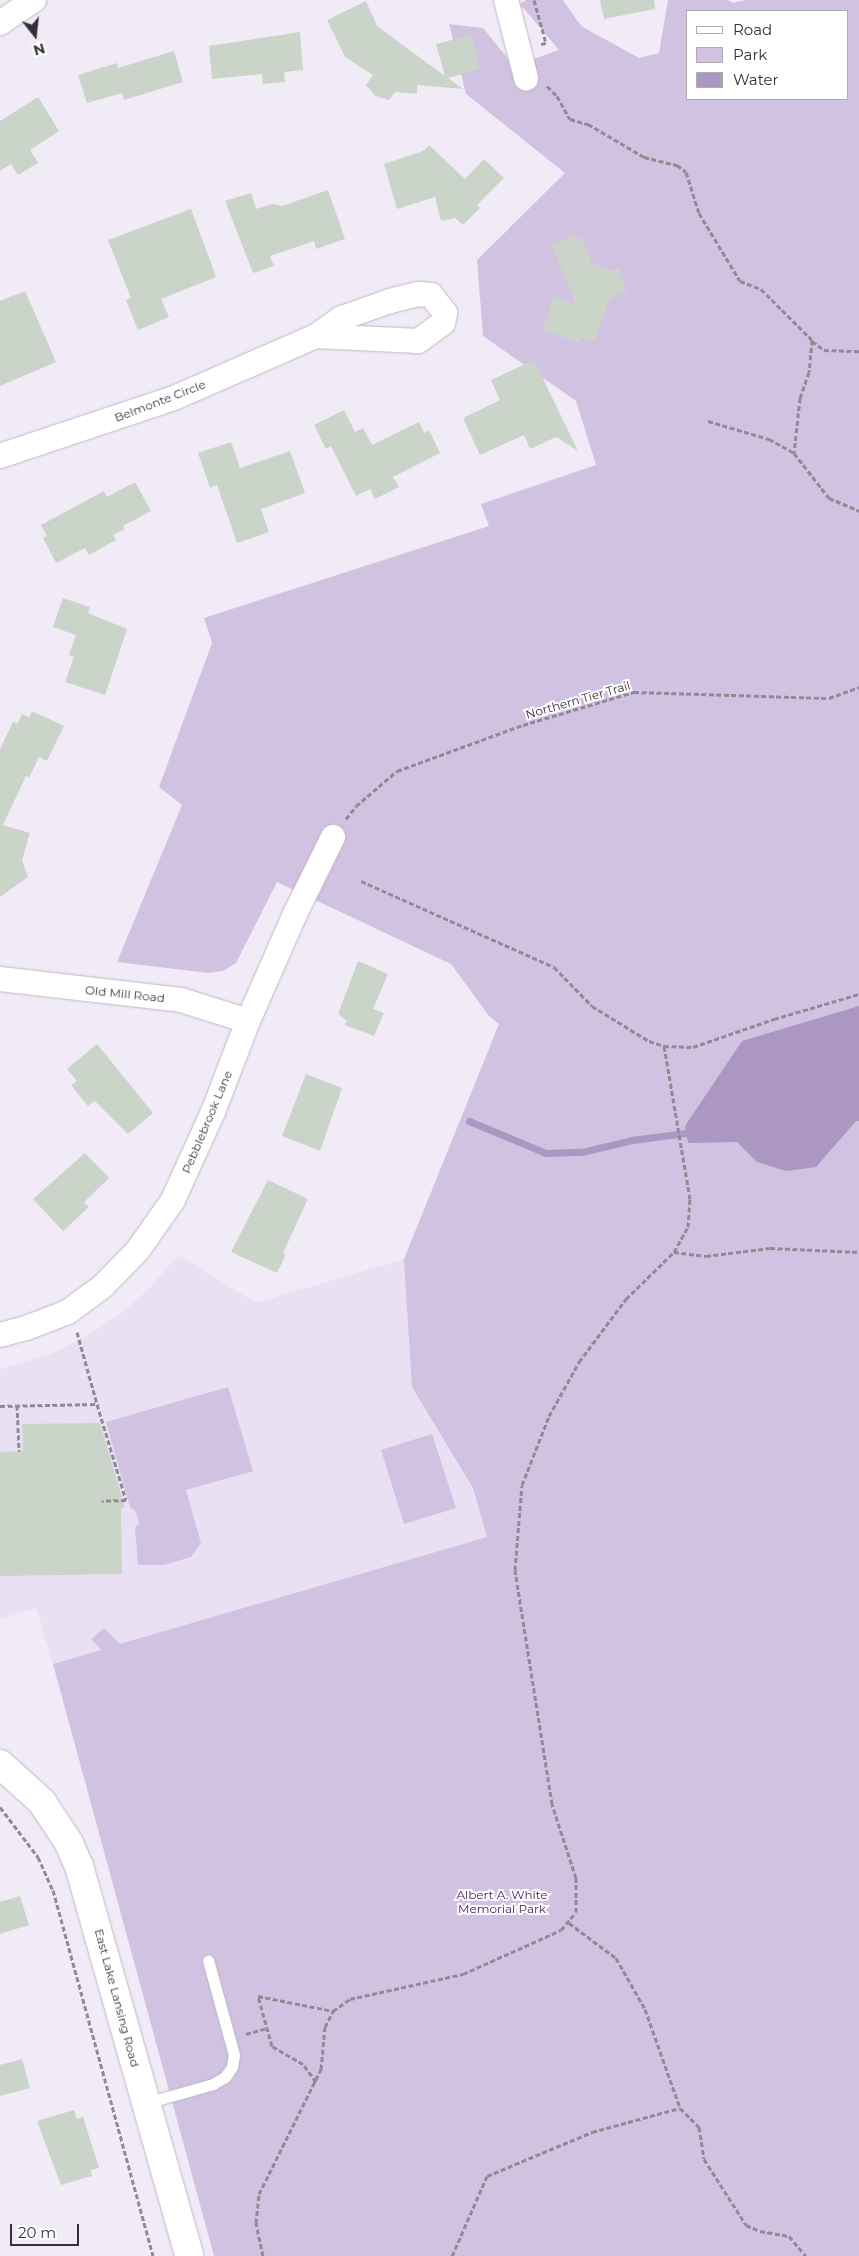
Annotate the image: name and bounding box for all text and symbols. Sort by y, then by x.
north arrow [10,10,60,60]
legend [686,10,849,100]
text: Road [733,20,772,39]
text: N [31,39,47,60]
text: Park [733,45,767,64]
text: Water [733,70,779,89]
street label: Belmonte Circle [112,377,208,425]
street label: Northern Tier Trail [524,678,632,722]
street label: Old Mill Road [84,983,166,1005]
street label: Pebblebrook Lane [179,1068,235,1176]
park label: Albert A. White Memorial Park [456,1888,548,1916]
street label: East Lake Lansing Road [92,1927,142,2069]
scale bar [12,2214,81,2246]
text: 20 m [18,2223,56,2242]

